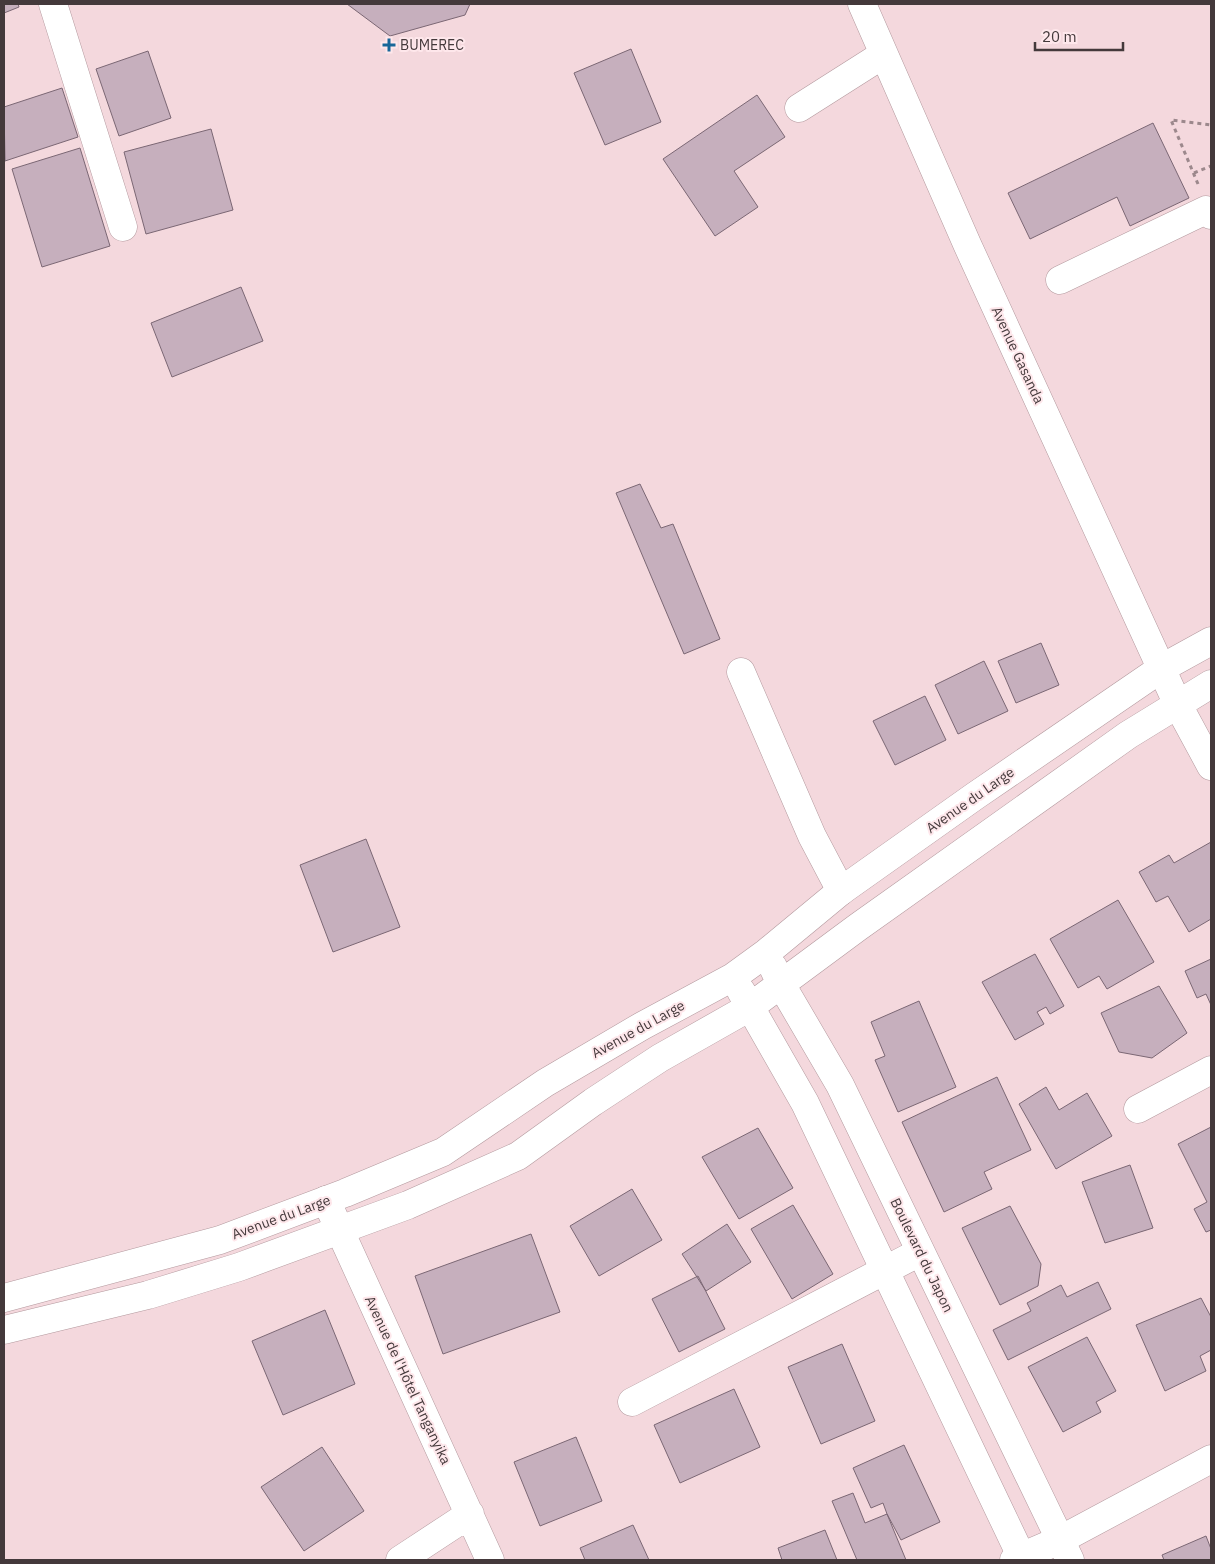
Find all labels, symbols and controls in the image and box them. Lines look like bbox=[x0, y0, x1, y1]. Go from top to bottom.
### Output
scale bar bbox=[1035, 20, 1122, 52]
text: 20 m bbox=[1042, 27, 1077, 46]
place label: BUMEREC bbox=[400, 36, 464, 54]
marker: BUMEREC bbox=[382, 38, 396, 52]
street label: Avenue Gasanda bbox=[988, 304, 1049, 407]
street label: Avenue du Large bbox=[922, 763, 1018, 837]
street label: Avenue du Large bbox=[588, 996, 688, 1062]
street label: Avenue du Large bbox=[229, 1191, 333, 1243]
street label: Boulevard du Japon bbox=[887, 1195, 957, 1315]
street label: Avenue de l'Hôtel Tanganyika bbox=[361, 1293, 455, 1468]

